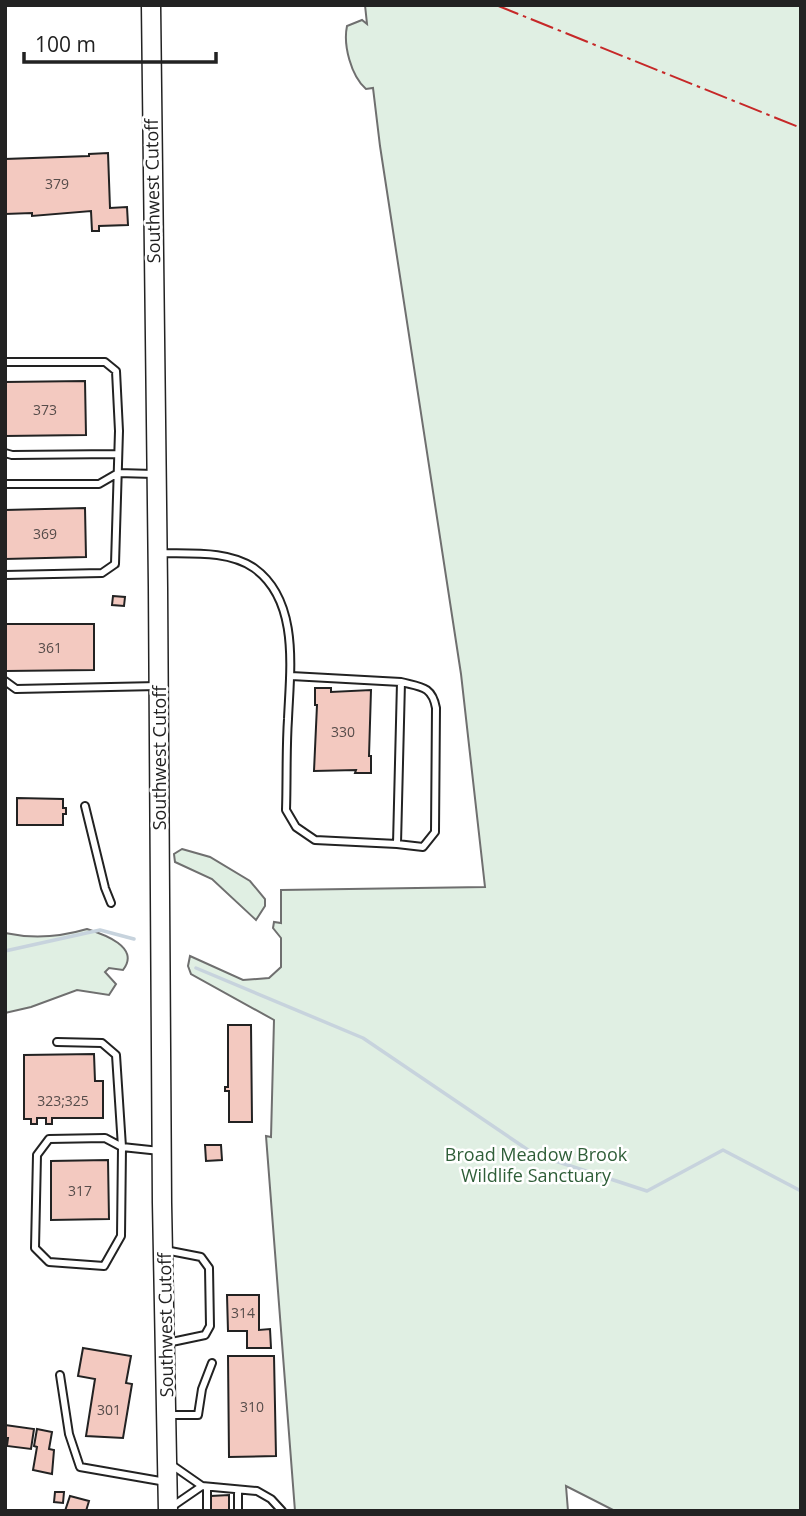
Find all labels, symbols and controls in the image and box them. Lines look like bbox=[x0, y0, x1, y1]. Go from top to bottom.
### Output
scale bar bbox=[24, 21, 217, 65]
text: 100 m bbox=[35, 30, 96, 58]
street label: Southwest Cutoff bbox=[139, 118, 165, 264]
house number: 379 bbox=[45, 174, 69, 193]
house number: 373 bbox=[33, 400, 57, 419]
house number: 369 bbox=[33, 524, 57, 543]
house number: 361 bbox=[38, 638, 62, 657]
street label: Southwest Cutoff bbox=[147, 685, 171, 830]
house number: 330 bbox=[331, 722, 355, 741]
house number: 323;325 bbox=[37, 1091, 89, 1110]
park label: Broad Meadow Brook Wildlife Sanctuary bbox=[445, 1142, 628, 1187]
house number: 317 bbox=[68, 1181, 92, 1200]
street label: Southwest Cutoff bbox=[152, 1252, 178, 1398]
house number: 314 bbox=[231, 1303, 255, 1322]
house number: 310 bbox=[240, 1397, 264, 1416]
house number: 301 bbox=[97, 1400, 121, 1419]

